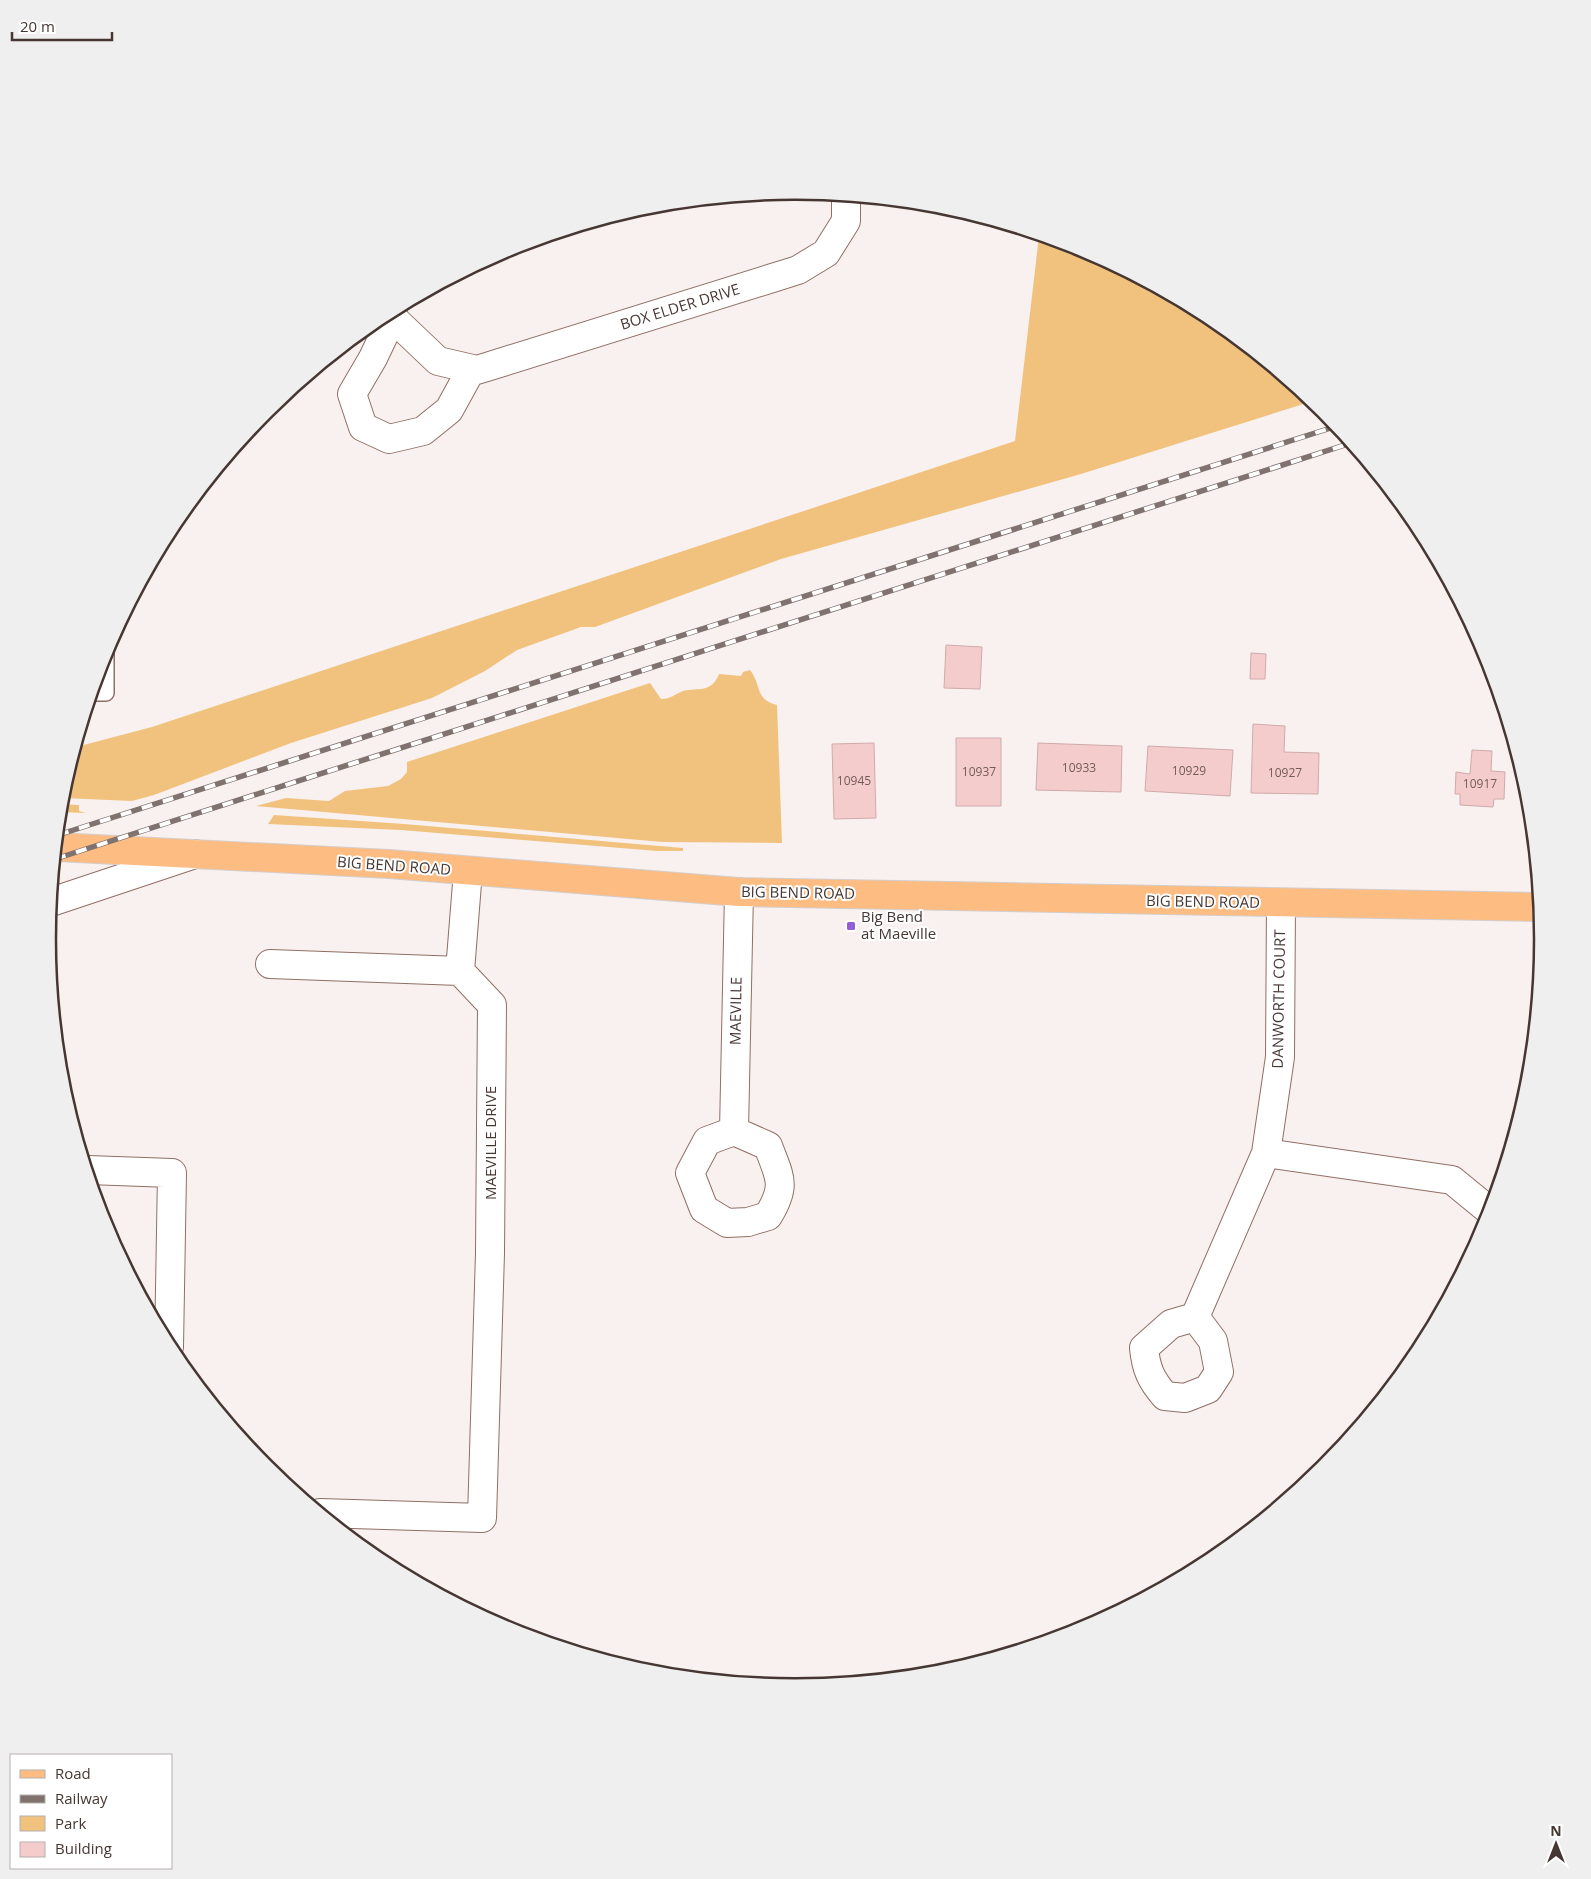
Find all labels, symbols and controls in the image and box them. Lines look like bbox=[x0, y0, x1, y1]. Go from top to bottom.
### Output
scale bar bbox=[12, 10, 112, 42]
text: 20 m bbox=[20, 16, 55, 36]
street label: BOX ELDER DRIVE bbox=[617, 278, 742, 334]
house number: 10933 bbox=[1062, 759, 1096, 776]
house number: 10929 bbox=[1172, 762, 1206, 779]
house number: 10937 bbox=[962, 763, 996, 780]
house number: 10927 bbox=[1268, 764, 1302, 781]
house number: 10945 bbox=[837, 772, 871, 789]
house number: 10917 bbox=[1463, 775, 1497, 792]
street label: BIG BEND ROAD bbox=[336, 851, 452, 879]
street label: BIG BEND ROAD bbox=[741, 881, 855, 903]
street label: BIG BEND ROAD bbox=[1146, 890, 1260, 912]
place label: Big Bend at Maeville bbox=[861, 906, 936, 943]
marker: Big Bend at Maeville bbox=[845, 920, 857, 932]
street label: DANWORTH COURT bbox=[1267, 928, 1289, 1069]
street label: MAEVILLE bbox=[724, 977, 746, 1045]
street label: MAEVILLE DRIVE bbox=[480, 1086, 500, 1200]
legend bbox=[10, 1754, 172, 1869]
text: Road bbox=[55, 1763, 91, 1783]
text: Railway bbox=[55, 1788, 108, 1808]
text: Park bbox=[55, 1813, 86, 1833]
north arrow bbox=[1531, 1819, 1581, 1869]
text: N bbox=[1550, 1821, 1562, 1840]
text: Building bbox=[55, 1838, 112, 1858]

